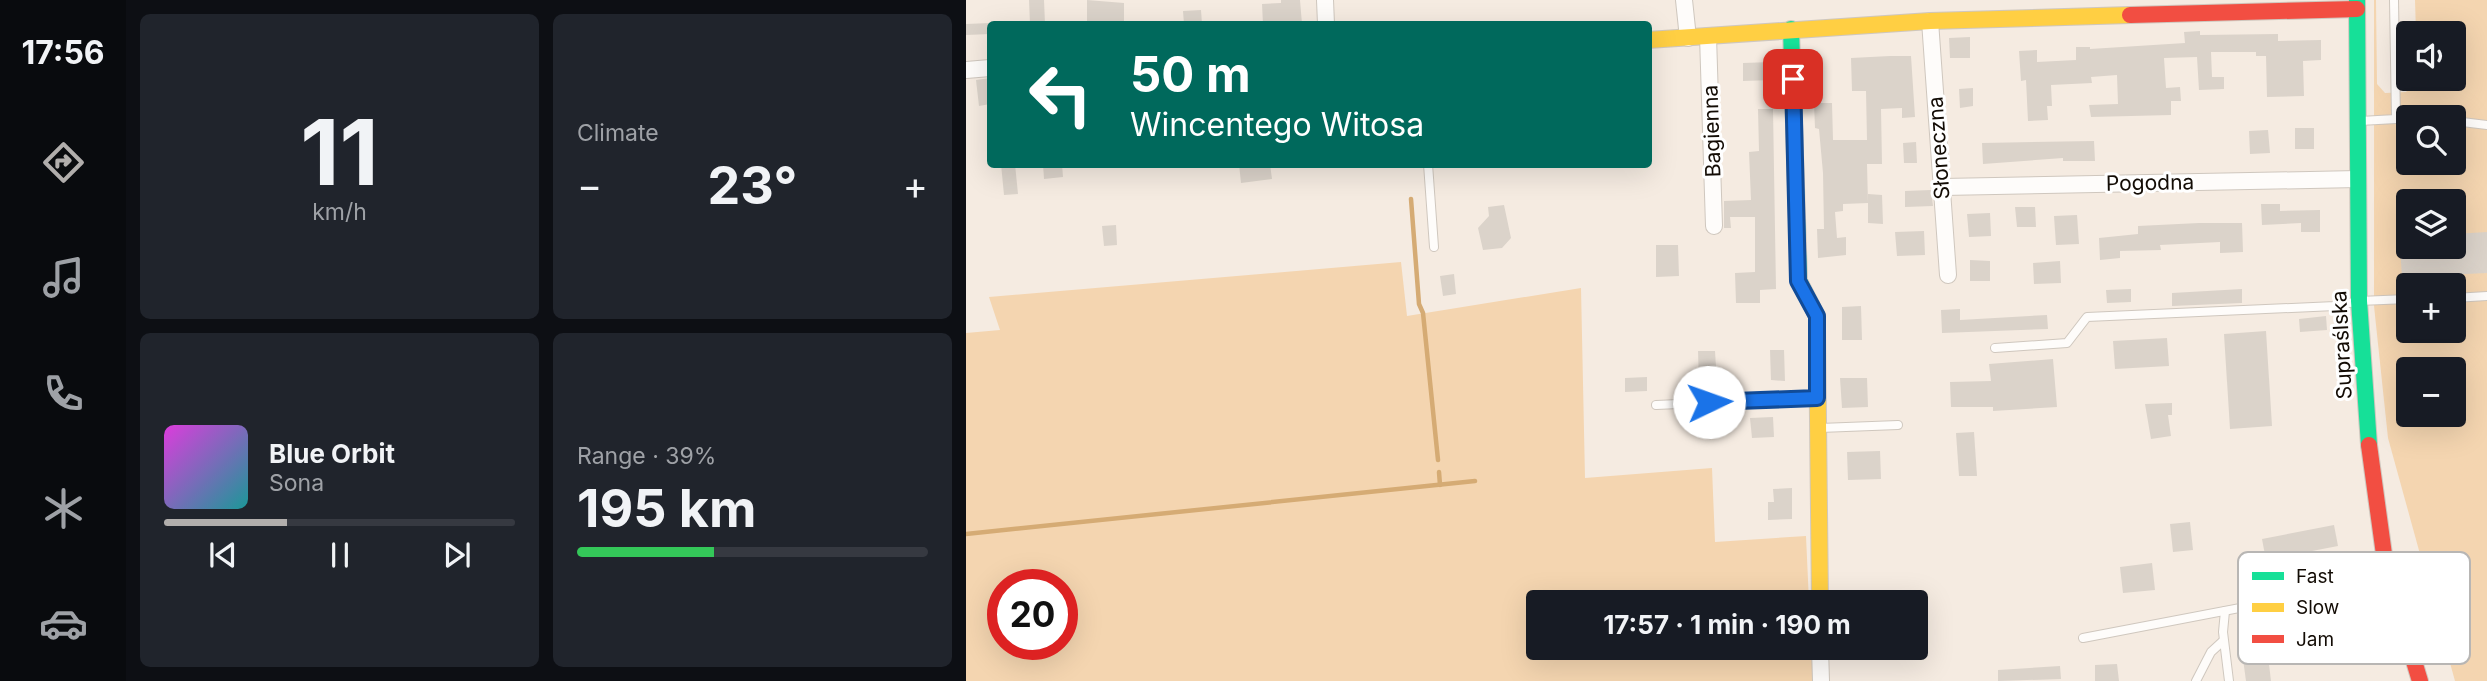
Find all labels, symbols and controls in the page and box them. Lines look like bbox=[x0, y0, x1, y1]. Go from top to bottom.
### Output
map controls bbox=[2396, 21, 2466, 427]
button: sound bbox=[2396, 21, 2466, 91]
text: 17:56 bbox=[21, 33, 105, 72]
text: 50 m bbox=[1130, 45, 1251, 104]
icon: left bbox=[1015, 49, 1106, 140]
pin bbox=[1763, 49, 1823, 109]
icon: arrive bbox=[1774, 60, 1812, 98]
street label: Bagienna bbox=[1697, 84, 1726, 178]
street label: Słoneczna bbox=[1922, 96, 1955, 200]
text: 11 bbox=[300, 97, 379, 207]
text: Wincentego Witosa bbox=[1130, 105, 1424, 144]
button: search bbox=[2396, 105, 2466, 175]
text: Climate bbox=[577, 119, 659, 147]
icon: directions bbox=[39, 138, 88, 187]
text: 23° bbox=[708, 154, 797, 217]
text: − bbox=[577, 162, 602, 208]
text: + bbox=[903, 162, 928, 208]
street label: Pogodna bbox=[2106, 169, 2194, 196]
button: layers bbox=[2396, 189, 2466, 259]
text: km/h bbox=[312, 198, 367, 226]
icon: music bbox=[39, 253, 88, 302]
button: + bbox=[2396, 273, 2466, 343]
street label: Supraślska bbox=[2326, 290, 2357, 400]
button: − bbox=[2396, 357, 2466, 427]
position arrow bbox=[1672, 365, 1746, 439]
icon: phone bbox=[39, 369, 88, 418]
text: Blue Orbit bbox=[269, 438, 395, 469]
text: Range · 39% bbox=[577, 442, 716, 470]
text: Sona bbox=[269, 469, 324, 497]
text: 195 km bbox=[577, 477, 756, 540]
icon: climate bbox=[39, 484, 88, 533]
icon: previous bbox=[204, 536, 242, 574]
icon: pause bbox=[321, 536, 359, 574]
icon: next bbox=[438, 536, 476, 574]
legend bbox=[2238, 552, 2470, 664]
text: Fast bbox=[2296, 565, 2334, 588]
speed limit sign: 20 bbox=[987, 569, 1078, 660]
text: Slow bbox=[2296, 596, 2339, 619]
icon: car bbox=[39, 599, 88, 648]
text: 17:57 · 1 min · 190 m bbox=[1603, 609, 1851, 640]
text: Jam bbox=[2296, 628, 2334, 651]

